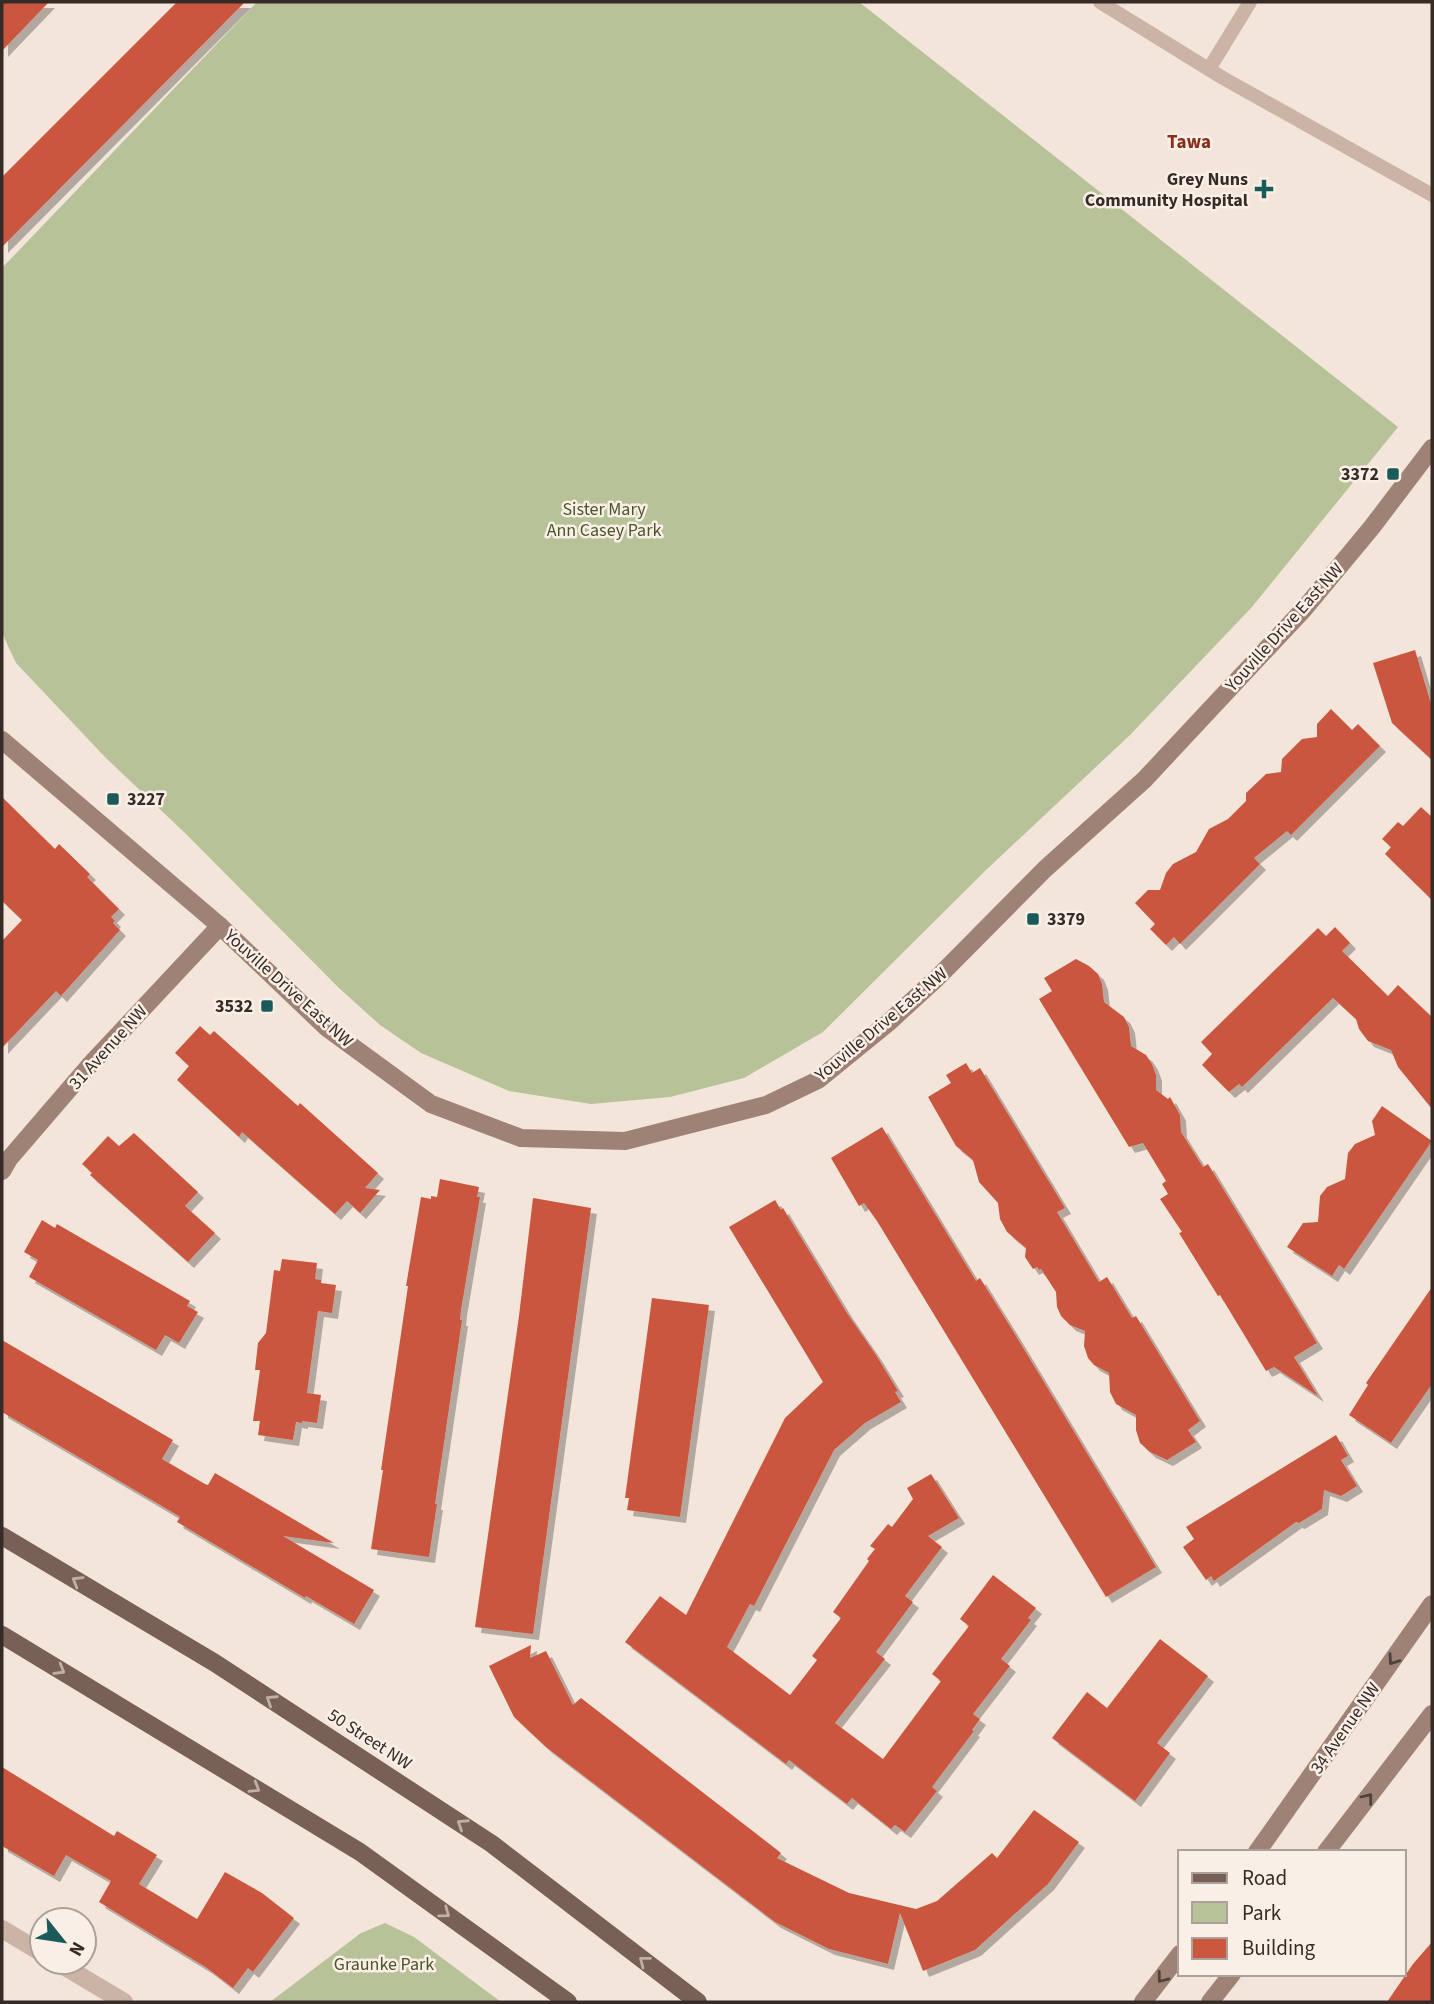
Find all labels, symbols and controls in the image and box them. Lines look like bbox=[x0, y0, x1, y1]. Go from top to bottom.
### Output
district label: Tawa bbox=[1167, 129, 1211, 156]
place label: Grey Nuns Community Hospital bbox=[1085, 167, 1248, 213]
marker: Grey Nuns Community Hospital bbox=[1254, 179, 1274, 199]
place label: 3372 bbox=[1341, 462, 1379, 487]
marker: 3372 bbox=[1385, 466, 1401, 482]
park label: Sister Mary Ann Casey Park bbox=[547, 497, 661, 543]
street label: Youville Drive East NW bbox=[1219, 557, 1349, 698]
place label: 3227 bbox=[127, 787, 165, 812]
marker: 3227 bbox=[105, 791, 121, 807]
place label: 3379 bbox=[1047, 907, 1085, 932]
marker: 3379 bbox=[1025, 911, 1041, 927]
street label: Youville Drive East NW bbox=[218, 923, 359, 1053]
street label: Youville Drive East NW bbox=[809, 962, 953, 1088]
place label: 3532 bbox=[215, 994, 253, 1019]
marker: 3532 bbox=[259, 998, 275, 1014]
street label: 31 Avenue NW bbox=[63, 999, 153, 1095]
one-way arrow bbox=[72, 1576, 85, 1589]
one-way arrow bbox=[1389, 1652, 1401, 1665]
one-way arrow bbox=[53, 1662, 66, 1675]
street label: 34 Avenue NW bbox=[1305, 1678, 1386, 1779]
one-way arrow bbox=[266, 1696, 279, 1708]
street label: 50 Street NW bbox=[323, 1703, 417, 1776]
one-way arrow bbox=[247, 1780, 260, 1793]
one-way arrow bbox=[1359, 1793, 1372, 1805]
one-way arrow bbox=[456, 1820, 469, 1833]
legend bbox=[1178, 1850, 1406, 1976]
text: Road bbox=[1242, 1863, 1287, 1893]
text: Park bbox=[1242, 1898, 1282, 1928]
one-way arrow bbox=[437, 1904, 450, 1917]
north arrow bbox=[28, 1906, 98, 1976]
text: Building bbox=[1242, 1933, 1316, 1963]
text: N bbox=[62, 1937, 91, 1961]
park label: Graunke Park bbox=[334, 1952, 434, 1977]
one-way arrow bbox=[639, 1956, 651, 1969]
one-way arrow bbox=[1157, 1971, 1170, 1983]

